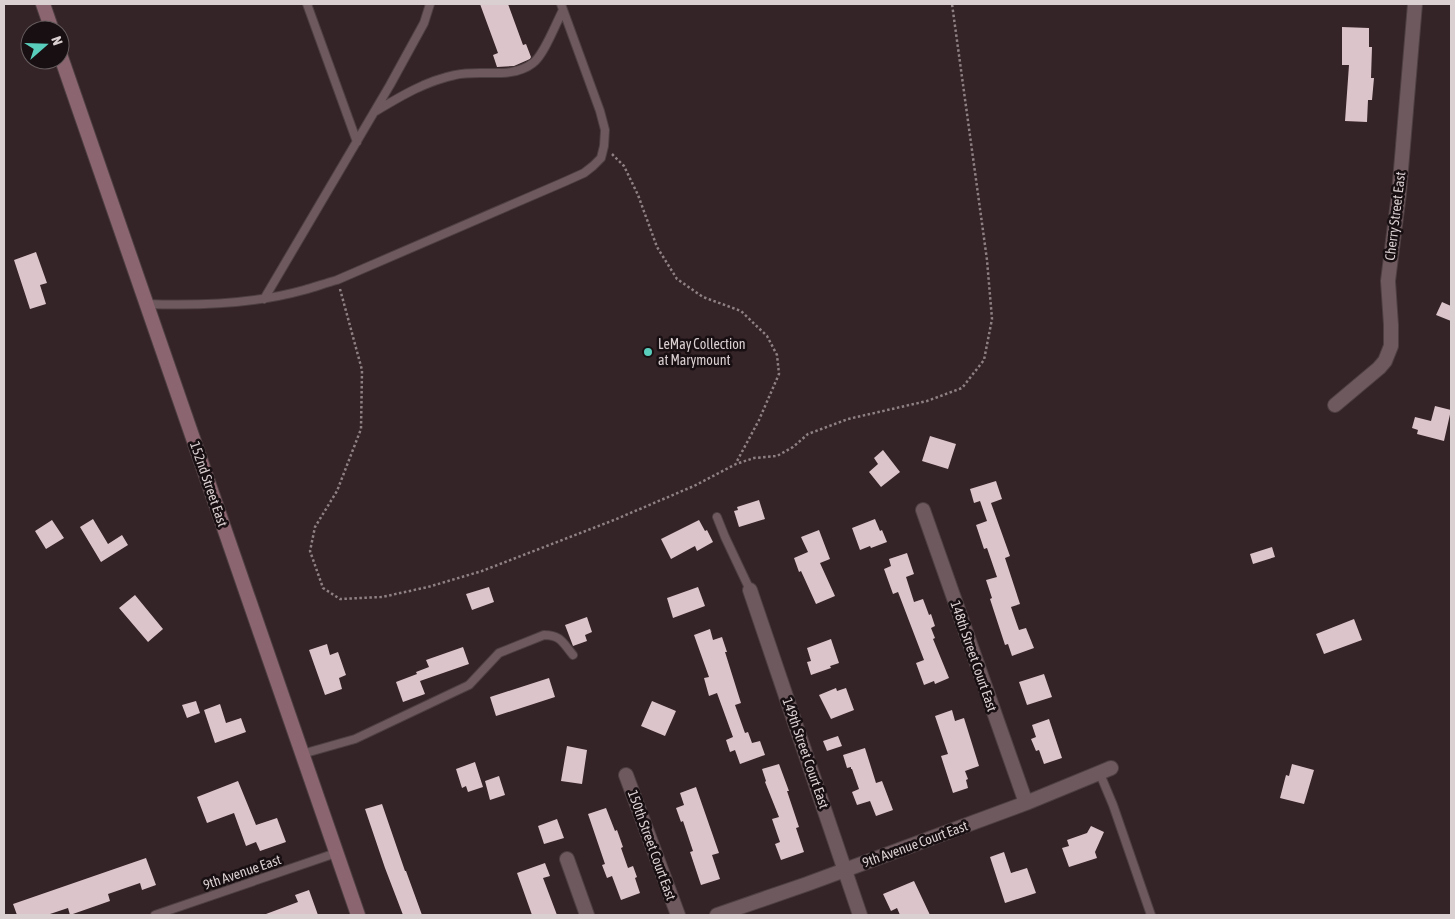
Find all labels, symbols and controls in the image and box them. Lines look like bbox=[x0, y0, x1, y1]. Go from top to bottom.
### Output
north arrow bbox=[20, 20, 70, 70]
text: N bbox=[48, 34, 66, 47]
street label: Cherry Street East bbox=[1382, 171, 1408, 261]
place label: LeMay Collection at Marymount bbox=[658, 336, 746, 368]
marker: LeMay Collection at Marymount bbox=[642, 346, 654, 358]
street label: 152nd Street East bbox=[187, 439, 231, 529]
street label: 148th Street Court East bbox=[948, 598, 1000, 714]
street label: 149th Street Court East bbox=[780, 695, 832, 811]
street label: 150th Street Court East bbox=[625, 788, 679, 902]
street label: 9th Avenue Court East bbox=[860, 817, 970, 871]
street label: 9th Avenue East bbox=[201, 851, 283, 893]

